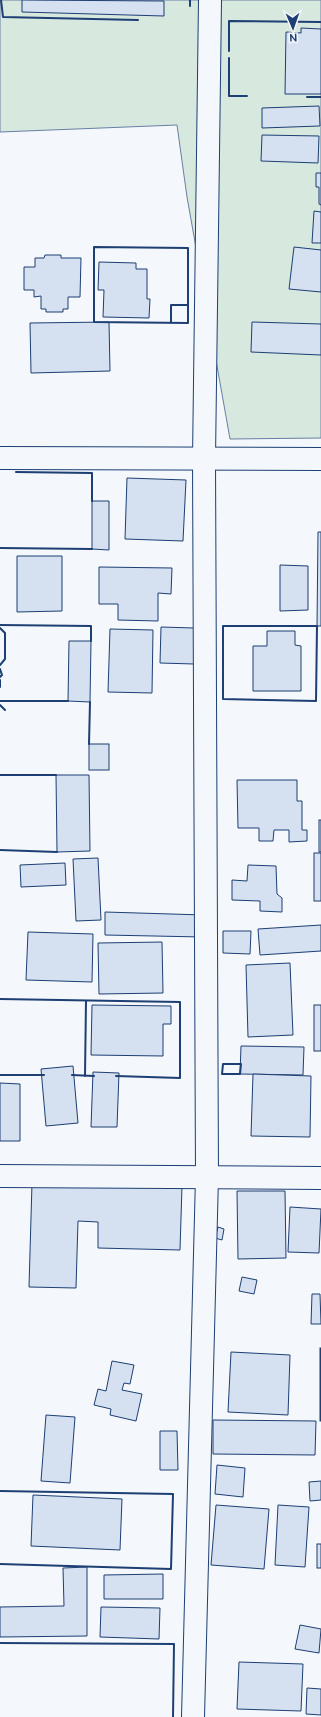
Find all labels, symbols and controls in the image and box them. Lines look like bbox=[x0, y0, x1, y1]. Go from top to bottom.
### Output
north arrow bbox=[273, 8, 313, 48]
text: N bbox=[289, 32, 298, 44]

